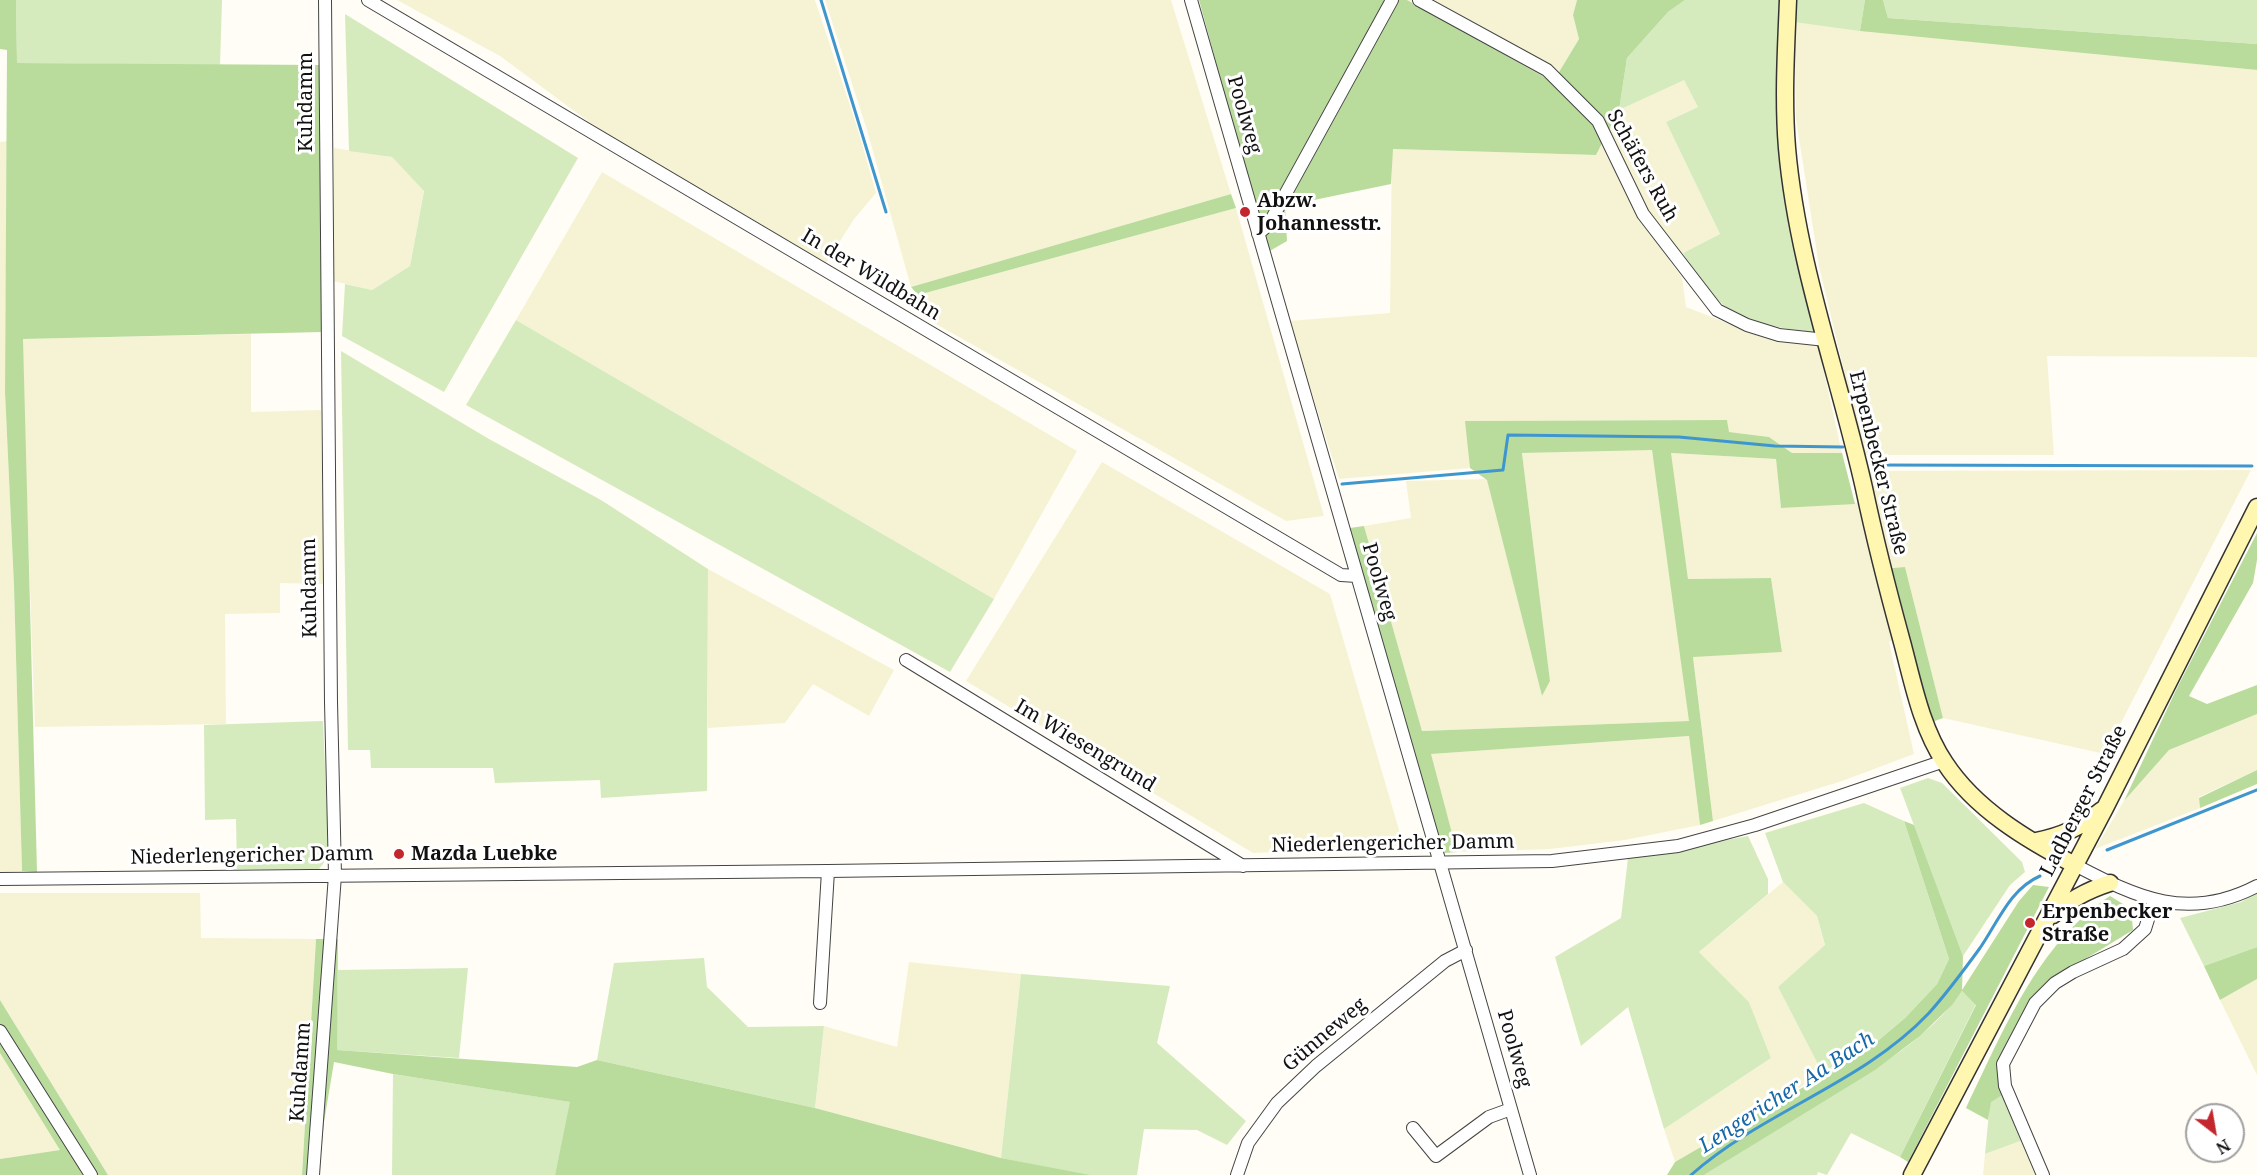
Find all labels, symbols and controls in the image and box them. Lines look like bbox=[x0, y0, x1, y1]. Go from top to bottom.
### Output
street label: Kuhdamm bbox=[294, 52, 318, 152]
street label: Poolweg bbox=[1221, 73, 1267, 157]
street label: Schäfers Ruh bbox=[1601, 106, 1683, 226]
place label: Abzw. Johannesstr. bbox=[1257, 189, 1382, 236]
marker: Abzw. Johannesstr. bbox=[1238, 205, 1252, 219]
street label: In der Wildbahn bbox=[797, 224, 945, 326]
street label: Erpenbecker Straße bbox=[1843, 368, 1913, 558]
street label: Kuhdamm bbox=[297, 538, 323, 638]
street label: Poolweg bbox=[1356, 540, 1402, 624]
street label: Im Wiesengrund bbox=[1010, 694, 1160, 798]
street label: Ladberger Straße bbox=[2036, 721, 2132, 881]
street label: Niederlengericher Damm bbox=[1271, 830, 1515, 858]
street label: Niederlengericher Damm bbox=[130, 842, 374, 870]
place label: Mazda Luebke bbox=[411, 842, 557, 866]
marker: Mazda Luebke bbox=[392, 847, 406, 861]
place label: Erpenbecker Straße bbox=[2042, 900, 2172, 947]
marker: Erpenbecker Straße bbox=[2023, 916, 2037, 930]
street label: Günneweg bbox=[1278, 993, 1372, 1077]
street label: Poolweg bbox=[1491, 1007, 1537, 1091]
street label: Kuhdamm bbox=[286, 1021, 316, 1123]
water label: Lengericher Aa Bach bbox=[1695, 1027, 1879, 1159]
north arrow bbox=[2185, 1103, 2245, 1163]
text: N bbox=[2212, 1134, 2234, 1159]

